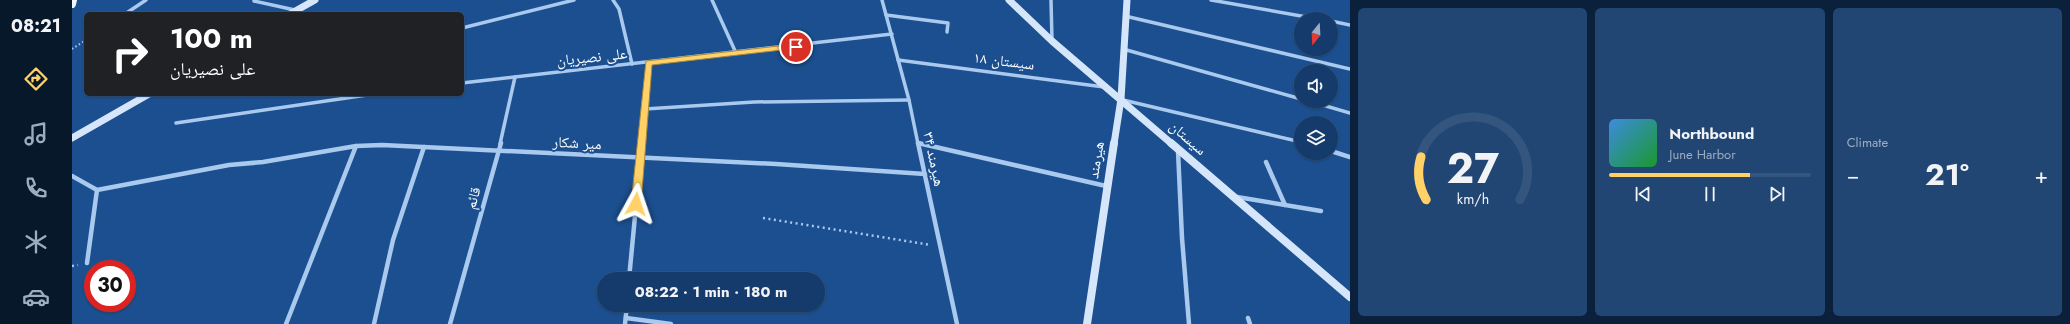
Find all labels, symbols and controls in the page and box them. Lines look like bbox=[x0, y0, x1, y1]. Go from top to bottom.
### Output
north arrow bbox=[1294, 12, 1338, 56]
map controls bbox=[1294, 12, 1338, 160]
text: 08:21 bbox=[11, 13, 61, 39]
text: 100 m bbox=[170, 18, 253, 59]
icon: right bbox=[104, 28, 156, 80]
pin bbox=[779, 30, 813, 64]
icon: arrive bbox=[785, 36, 807, 58]
street label: علی نصیریان bbox=[556, 42, 629, 72]
street label: سیستان ۱۸ bbox=[972, 46, 1036, 76]
text: علی نصیریان bbox=[170, 56, 255, 82]
button: sound bbox=[1294, 64, 1338, 108]
icon: directions bbox=[22, 65, 50, 93]
street label: سیستان bbox=[1164, 116, 1212, 161]
button: layers bbox=[1294, 116, 1338, 160]
icon: music bbox=[22, 120, 50, 148]
text: Northbound bbox=[1669, 123, 1754, 145]
street label: هیرمند ۳۴ bbox=[917, 130, 951, 188]
street label: میر شکار bbox=[551, 131, 602, 155]
text: Climate bbox=[1847, 133, 1888, 152]
text: 27 bbox=[1446, 138, 1499, 199]
street label: هیرمند bbox=[1082, 140, 1110, 180]
text: June Harbor bbox=[1669, 145, 1736, 164]
text: 21° bbox=[1925, 153, 1969, 196]
text: − bbox=[1847, 159, 1860, 191]
text: + bbox=[2034, 159, 2048, 191]
icon: phone bbox=[22, 174, 50, 202]
position arrow bbox=[615, 183, 657, 225]
icon: previous bbox=[1632, 183, 1654, 205]
icon: pause bbox=[1699, 183, 1721, 205]
icon: next bbox=[1766, 183, 1788, 205]
street label: قائم bbox=[459, 184, 487, 212]
text: km/h bbox=[1457, 189, 1489, 209]
icon: climate bbox=[22, 228, 50, 256]
speed limit sign: 30 bbox=[84, 260, 136, 312]
text: 08:22 · 1 min · 180 m bbox=[635, 281, 787, 303]
icon: car bbox=[22, 283, 50, 311]

